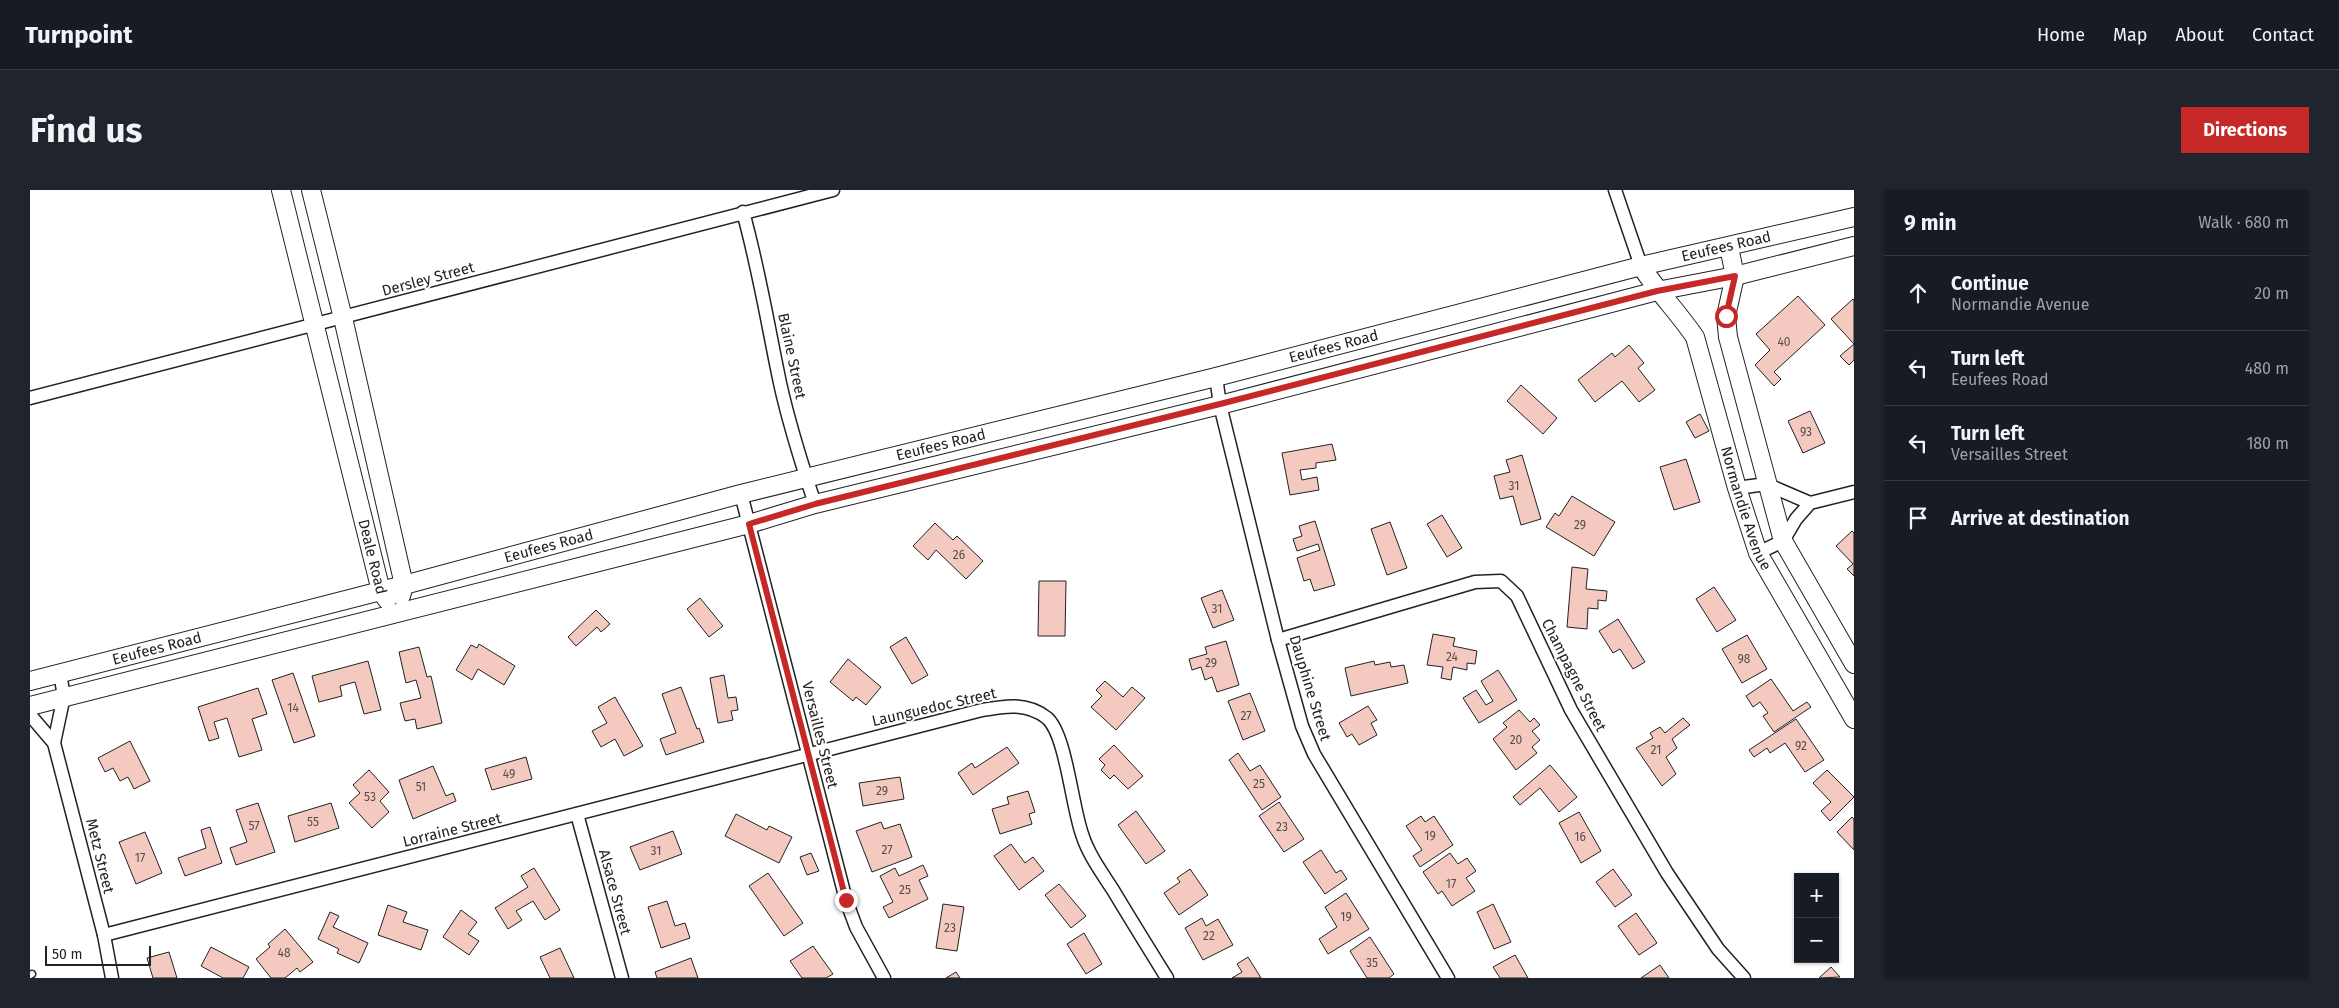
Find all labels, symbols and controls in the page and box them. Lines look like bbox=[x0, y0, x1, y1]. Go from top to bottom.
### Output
text: Turnpoint bbox=[25, 21, 132, 49]
text: Home bbox=[2037, 24, 2085, 46]
text: Map bbox=[2113, 24, 2147, 46]
text: About bbox=[2175, 24, 2224, 46]
text: Contact bbox=[2252, 24, 2314, 46]
button: Directions bbox=[2181, 107, 2309, 153]
text: Find us bbox=[30, 109, 142, 151]
text: 9 min bbox=[1904, 210, 1957, 236]
text: Walk · 680 m bbox=[2198, 213, 2289, 232]
street label: Eeufees Road bbox=[1679, 227, 1773, 265]
street label: Dersley Street bbox=[380, 258, 477, 300]
text: Continue bbox=[1951, 272, 2029, 295]
icon: ahead bbox=[1904, 279, 1932, 307]
text: 20 m bbox=[2254, 284, 2289, 303]
text: Normandie Avenue bbox=[1951, 295, 2089, 314]
route start bbox=[1715, 305, 1738, 328]
street label: Blaine Street bbox=[774, 311, 810, 401]
street label: Eeufees Road bbox=[1287, 326, 1380, 367]
house number: 40 bbox=[1777, 335, 1791, 349]
text: Turn left bbox=[1951, 347, 2025, 370]
icon: left bbox=[1904, 354, 1932, 382]
text: 480 m bbox=[2245, 359, 2289, 378]
text: Eeufees Road bbox=[1951, 370, 2049, 389]
text: Turn left bbox=[1951, 422, 2025, 445]
street label: Eeufees Road bbox=[894, 425, 987, 464]
house number: 93 bbox=[1800, 425, 1812, 439]
icon: left bbox=[1904, 429, 1932, 457]
text: 180 m bbox=[2246, 434, 2289, 453]
street label: Normandie Avenue bbox=[1717, 444, 1775, 574]
text: Versailles Street bbox=[1951, 445, 2068, 464]
house number: 31 bbox=[1509, 479, 1519, 493]
icon: arrive bbox=[1904, 504, 1932, 532]
text: Arrive at destination bbox=[1951, 507, 2130, 530]
street label: Deale Road bbox=[354, 517, 390, 596]
house number: 29 bbox=[1574, 518, 1586, 532]
street label: Eeufees Road bbox=[502, 525, 595, 567]
house number: 26 bbox=[953, 548, 965, 562]
house number: 31 bbox=[1212, 602, 1222, 616]
street label: Champagne Street bbox=[1538, 616, 1610, 735]
street label: Eeufees Road bbox=[110, 628, 203, 669]
street label: Dauphine Street bbox=[1285, 633, 1335, 744]
house number: 24 bbox=[1446, 650, 1459, 664]
house number: 98 bbox=[1738, 652, 1751, 666]
house number: 29 bbox=[1205, 656, 1217, 670]
street label: Versailles Street bbox=[798, 680, 842, 791]
street label: Launguedoc Street bbox=[870, 684, 999, 730]
house number: 14 bbox=[287, 701, 299, 715]
house number: 27 bbox=[1240, 709, 1252, 723]
house number: 20 bbox=[1510, 733, 1523, 747]
house number: 92 bbox=[1795, 739, 1807, 753]
house number: 21 bbox=[1651, 743, 1661, 757]
house number: 49 bbox=[503, 767, 515, 781]
house number: 25 bbox=[1253, 777, 1265, 791]
house number: 51 bbox=[416, 780, 426, 794]
house number: 29 bbox=[876, 784, 888, 798]
house number: 53 bbox=[364, 790, 376, 804]
street label: Lorraine Street bbox=[401, 809, 504, 851]
house number: 55 bbox=[307, 815, 319, 829]
street label: Metz Street bbox=[82, 817, 118, 896]
house number: 57 bbox=[248, 819, 260, 833]
house number: 23 bbox=[1276, 820, 1288, 834]
house number: 19 bbox=[1424, 829, 1436, 843]
house number: 16 bbox=[1574, 830, 1586, 844]
house number: 27 bbox=[881, 843, 893, 857]
house number: 31 bbox=[651, 844, 661, 858]
street label: Alsace Street bbox=[595, 847, 635, 937]
house number: 17 bbox=[135, 851, 145, 865]
map controls bbox=[1794, 873, 1839, 963]
button: + bbox=[1794, 873, 1839, 918]
house number: 17 bbox=[1446, 877, 1456, 891]
house number: 25 bbox=[899, 883, 911, 897]
route end bbox=[835, 889, 858, 912]
house number: 19 bbox=[1340, 910, 1352, 924]
button: − bbox=[1794, 918, 1839, 963]
house number: 23 bbox=[944, 921, 956, 935]
house number: 22 bbox=[1203, 929, 1215, 943]
scale bar bbox=[45, 943, 151, 966]
text: 50 m bbox=[52, 946, 83, 963]
house number: 48 bbox=[278, 946, 291, 960]
house number: 35 bbox=[1366, 956, 1378, 970]

